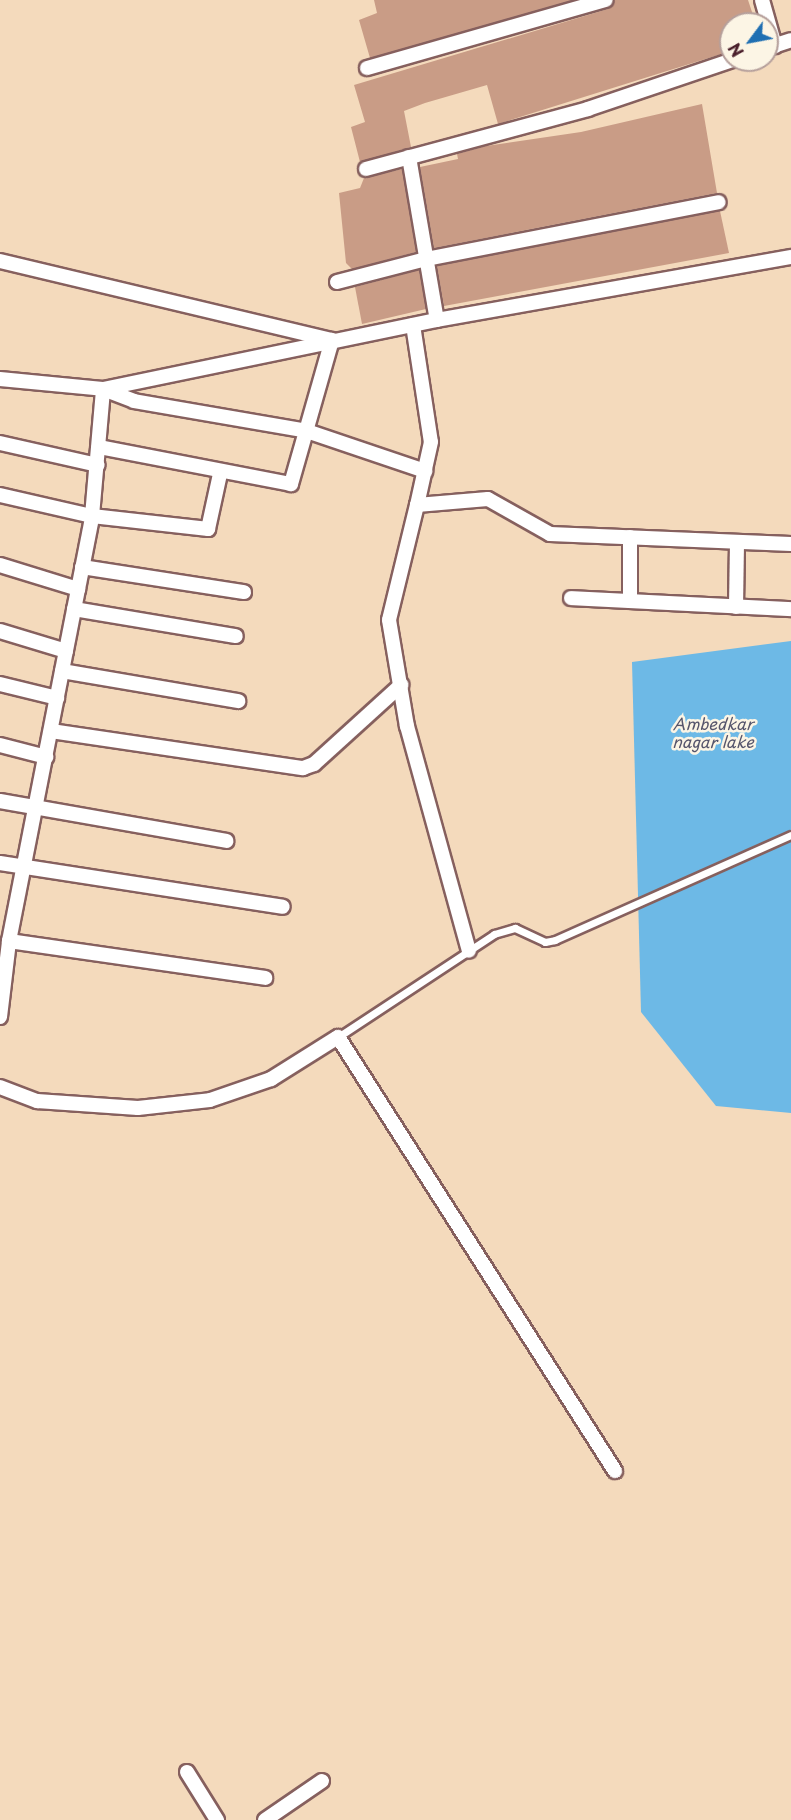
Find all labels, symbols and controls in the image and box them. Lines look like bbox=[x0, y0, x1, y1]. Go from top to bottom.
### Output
north arrow bbox=[719, 12, 779, 72]
text: N bbox=[722, 39, 749, 62]
water label: Ambedkar nagar lake bbox=[671, 713, 755, 751]

